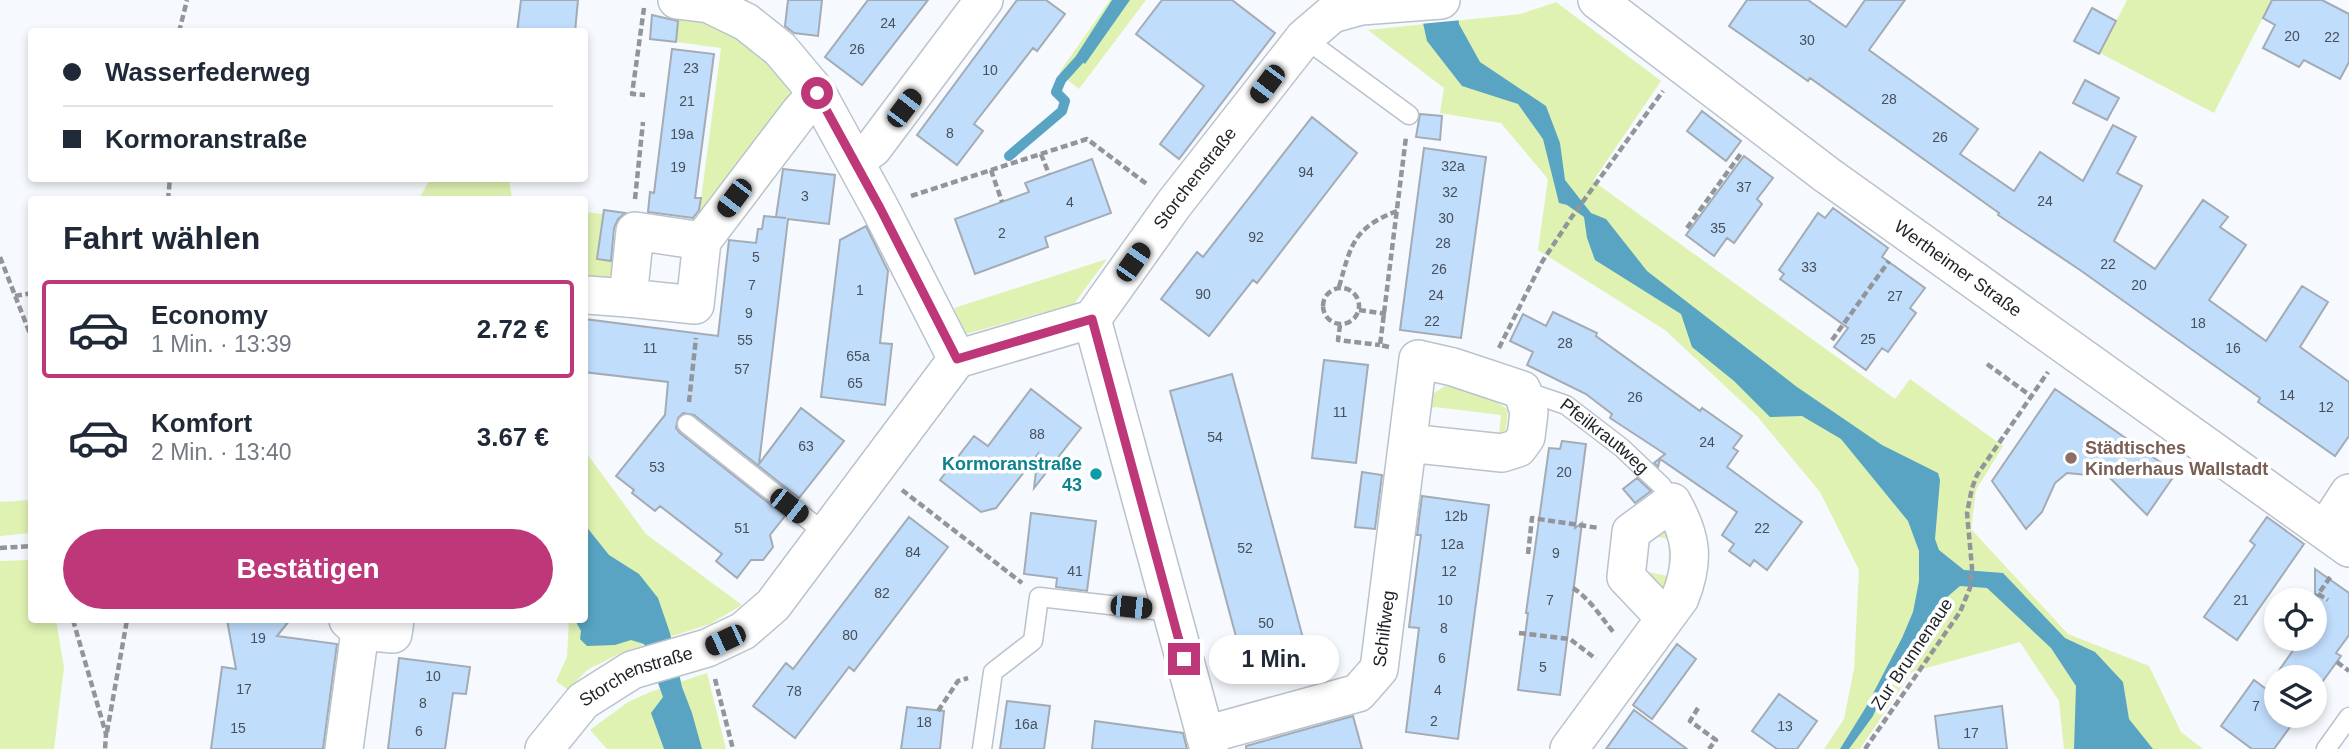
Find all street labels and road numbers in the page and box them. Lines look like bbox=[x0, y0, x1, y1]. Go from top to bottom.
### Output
street label: Storchenstraße bbox=[1149, 123, 1240, 233]
street label: Wertheimer Straße bbox=[1890, 216, 2026, 321]
street label: Pfeilkrautweg bbox=[1556, 394, 1653, 478]
street label: Schilfweg bbox=[1369, 589, 1399, 668]
street label: Zur Brunnenaue bbox=[1867, 594, 1957, 714]
street label: Storchenstraße bbox=[576, 643, 695, 711]

